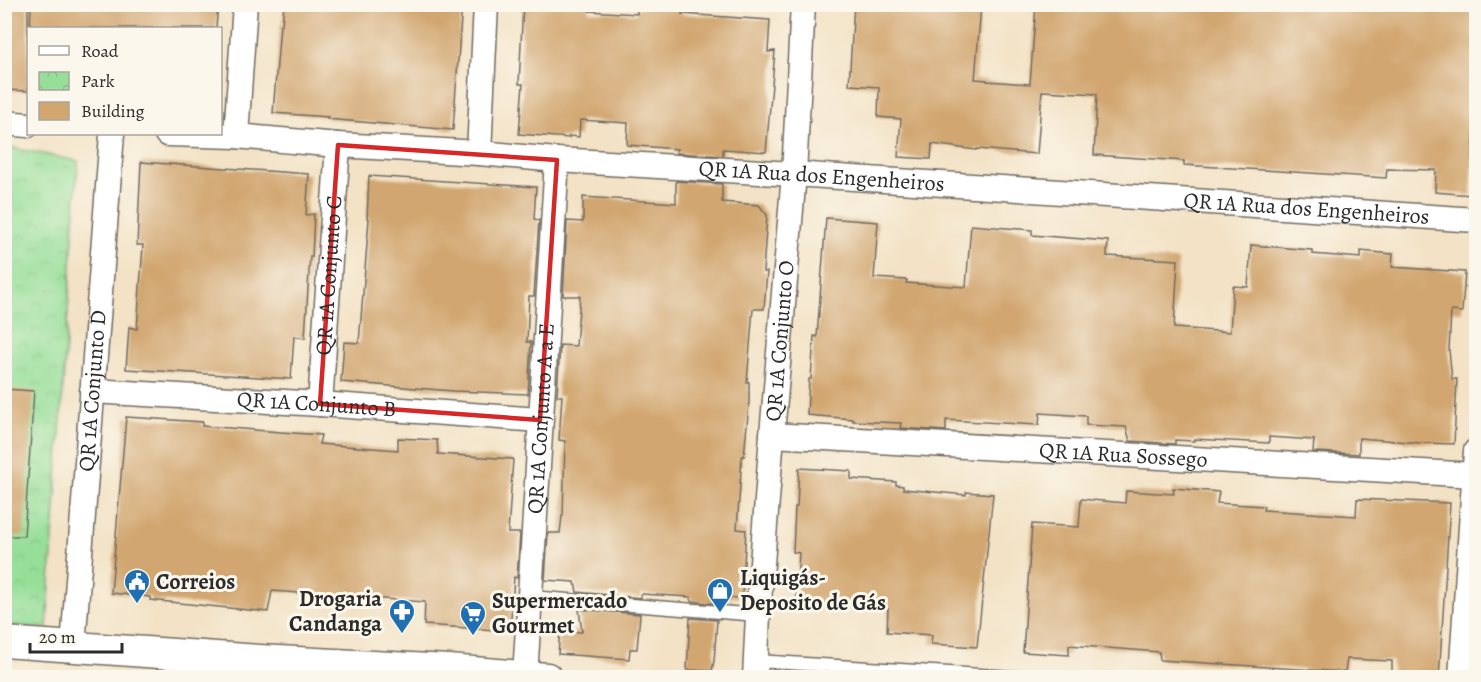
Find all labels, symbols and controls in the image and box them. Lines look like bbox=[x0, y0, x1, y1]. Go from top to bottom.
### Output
legend bbox=[27, 27, 222, 135]
text: Road bbox=[81, 39, 119, 63]
text: Park bbox=[81, 69, 115, 93]
text: Building bbox=[81, 99, 145, 123]
street label: QR 1A Rua dos Engenheiros bbox=[698, 153, 946, 199]
street label: QR 1A Rua dos Engenheiros bbox=[1182, 185, 1430, 232]
street label: QR 1A Conjunto C bbox=[308, 194, 349, 356]
street label: QR 1A Conjunto O bbox=[758, 259, 802, 423]
street label: QR 1A Conjunto D bbox=[71, 309, 114, 473]
street label: QR 1A Conjunto A a E bbox=[520, 322, 562, 515]
street label: QR 1A Conjunto B bbox=[236, 384, 397, 425]
street label: QR 1A Rua Sossego bbox=[1038, 435, 1209, 475]
place label: Liquigás- Deposito de Gás bbox=[740, 563, 886, 618]
public building icon: Correios bbox=[122, 567, 152, 605]
place label: Correios bbox=[156, 567, 235, 597]
shop icon: Liquigás- Deposito de Gás bbox=[705, 576, 735, 614]
place label: Drogaria Candanga bbox=[289, 584, 382, 639]
place label: Supermercado Gourmet bbox=[492, 586, 627, 641]
pharmacy icon: Drogaria Candanga bbox=[387, 597, 417, 635]
supermarket icon: Supermercado Gourmet bbox=[458, 599, 488, 637]
scale bar bbox=[30, 616, 122, 654]
text: 20 m bbox=[39, 625, 76, 649]

